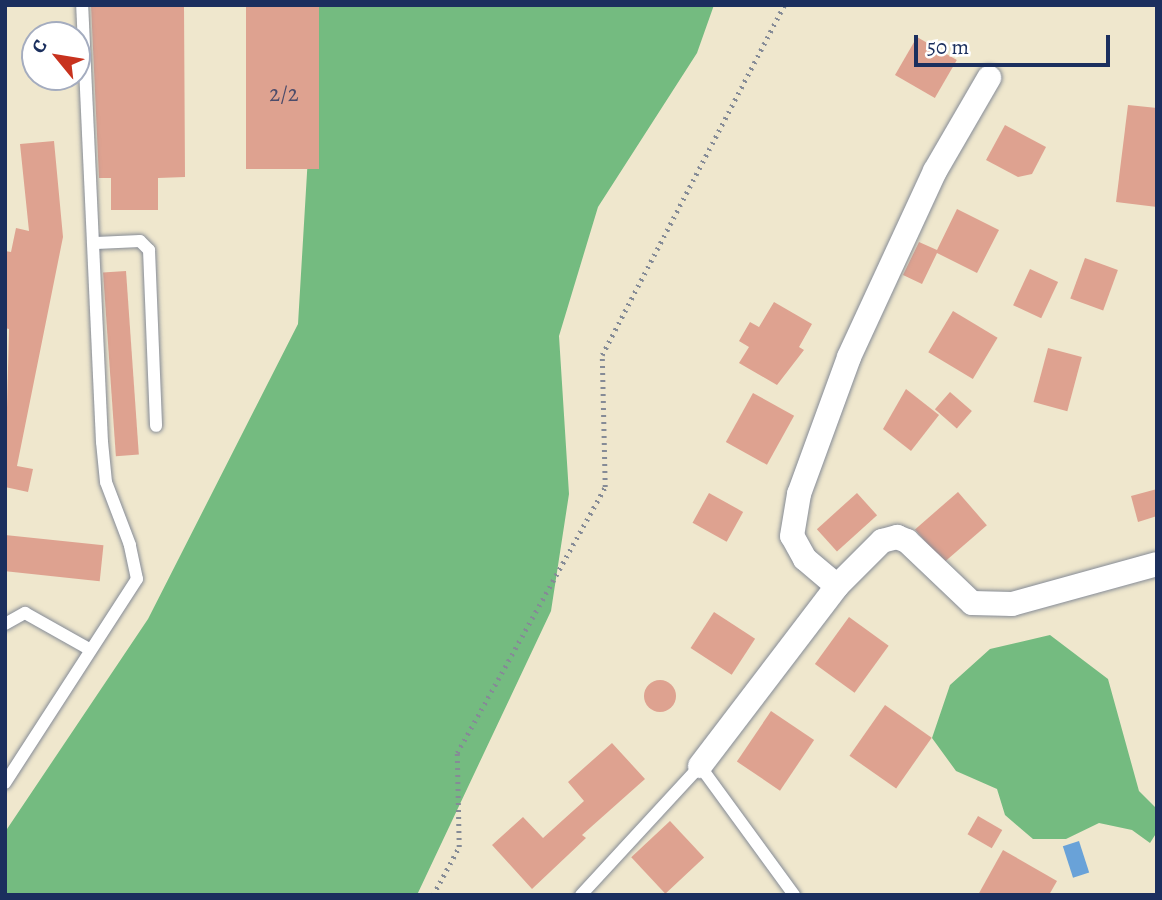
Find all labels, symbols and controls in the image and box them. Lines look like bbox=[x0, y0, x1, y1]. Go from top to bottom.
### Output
north arrow bbox=[21, 21, 91, 91]
scale bar bbox=[917, 21, 1113, 65]
text: 50 m bbox=[927, 33, 969, 61]
text: С bbox=[25, 35, 54, 58]
house number: 2/2 bbox=[269, 80, 299, 108]

